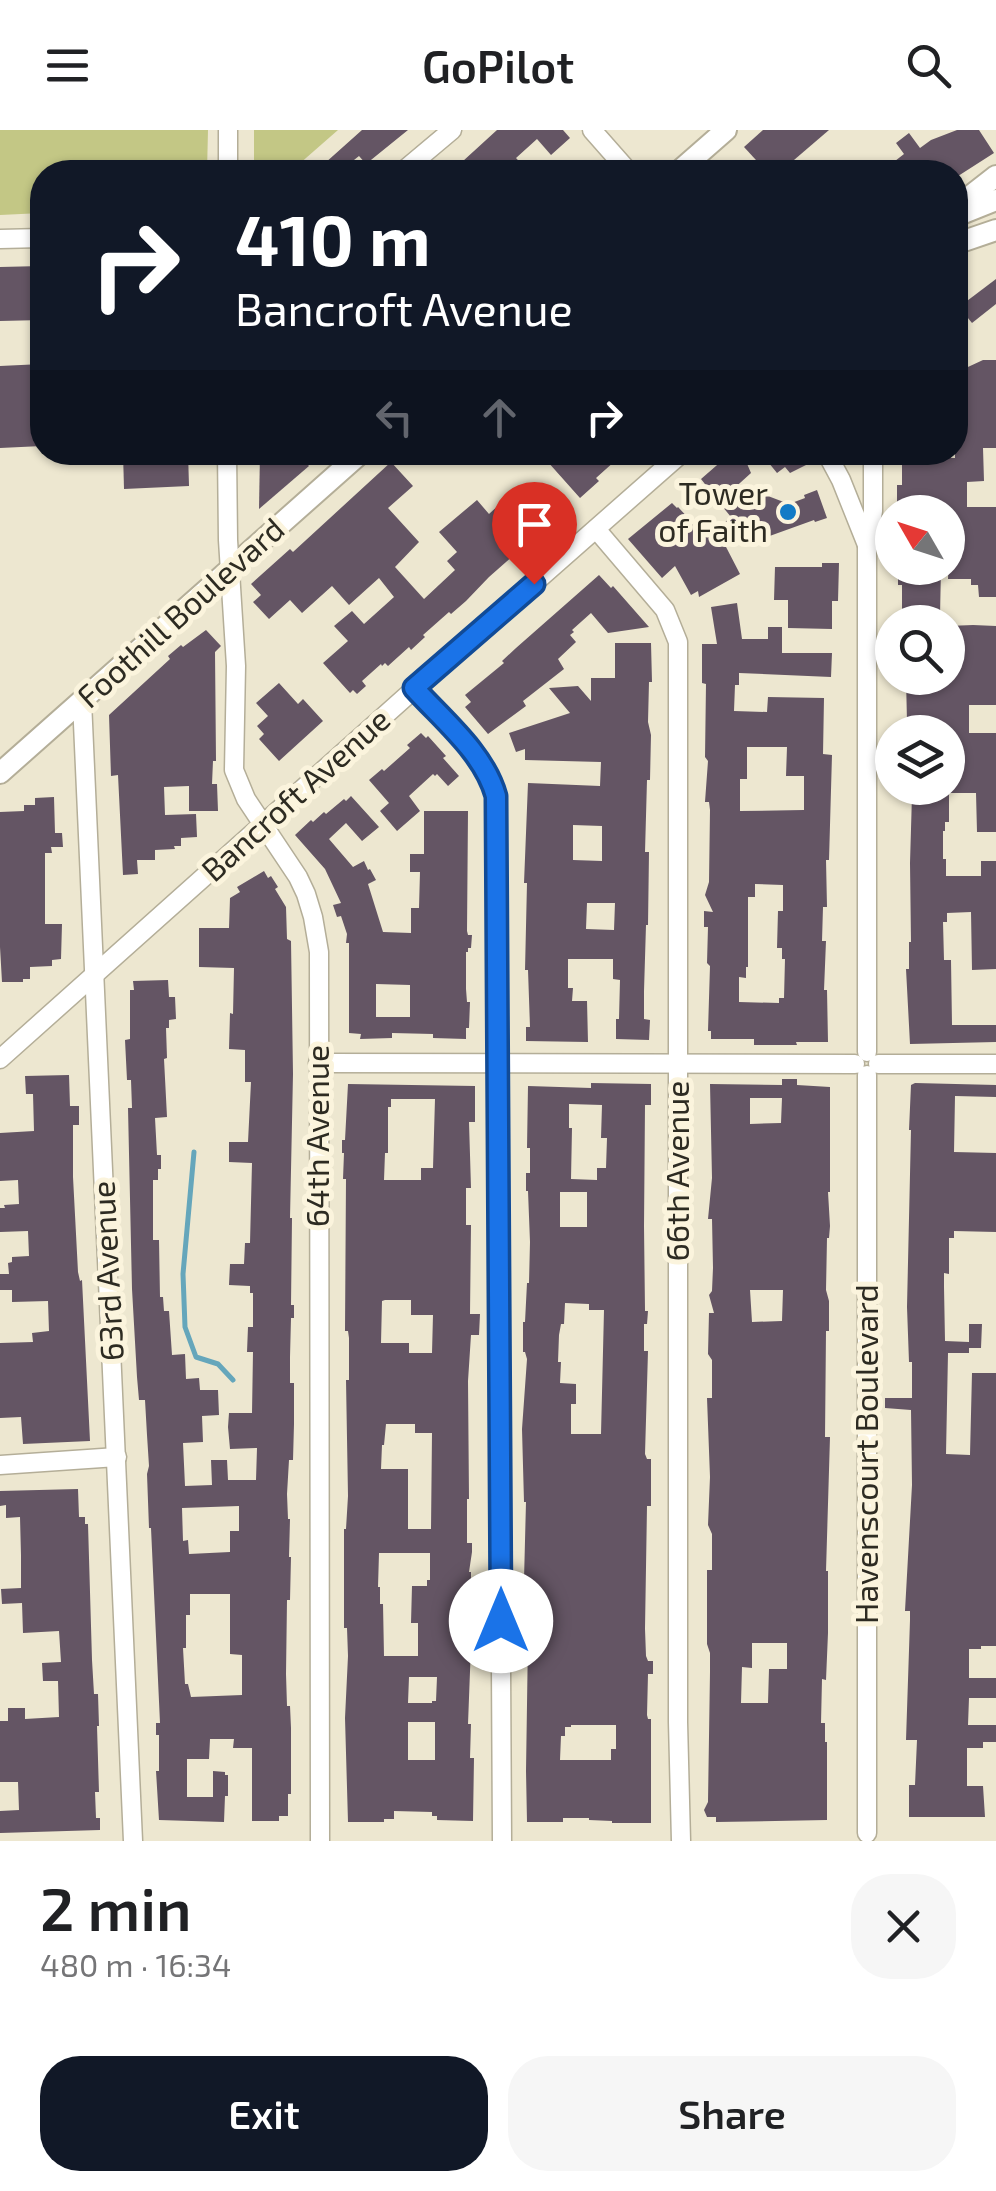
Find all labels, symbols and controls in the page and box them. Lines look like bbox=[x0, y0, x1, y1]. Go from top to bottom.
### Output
icon: menu bbox=[40, 38, 95, 93]
text: GoPilot bbox=[422, 38, 574, 92]
icon: search bbox=[901, 38, 956, 93]
text: 410 m bbox=[235, 196, 431, 280]
icon: right bbox=[70, 200, 200, 330]
text: Bancroft Avenue bbox=[235, 281, 573, 335]
icon: left bbox=[367, 390, 422, 445]
icon: ahead bbox=[472, 390, 527, 445]
icon: right bbox=[577, 390, 632, 445]
place label: Tower of Faith bbox=[658, 473, 768, 548]
pin bbox=[492, 482, 577, 585]
north arrow bbox=[875, 495, 965, 585]
map controls bbox=[875, 495, 965, 805]
icon: arrive bbox=[507, 497, 562, 552]
marker: Tower of Faith bbox=[777, 501, 799, 523]
street label: Foothill Boulevard bbox=[68, 509, 291, 714]
button: search bbox=[875, 605, 965, 695]
street label: Bancroft Avenue bbox=[193, 699, 397, 888]
button: layers bbox=[875, 715, 965, 805]
street label: 64th Avenue bbox=[297, 1045, 335, 1227]
street label: 66th Avenue bbox=[657, 1081, 695, 1262]
street label: 63rd Avenue bbox=[82, 1180, 130, 1362]
street label: Havenscourt Boulevard bbox=[846, 1284, 884, 1624]
position arrow bbox=[449, 1569, 553, 1673]
text: 2 min bbox=[40, 1871, 192, 1943]
button: close bbox=[851, 1874, 956, 1979]
text: 480 m · 16:34 bbox=[40, 1945, 231, 1983]
button: Exit bbox=[40, 2056, 488, 2171]
button: Share bbox=[508, 2056, 956, 2171]

